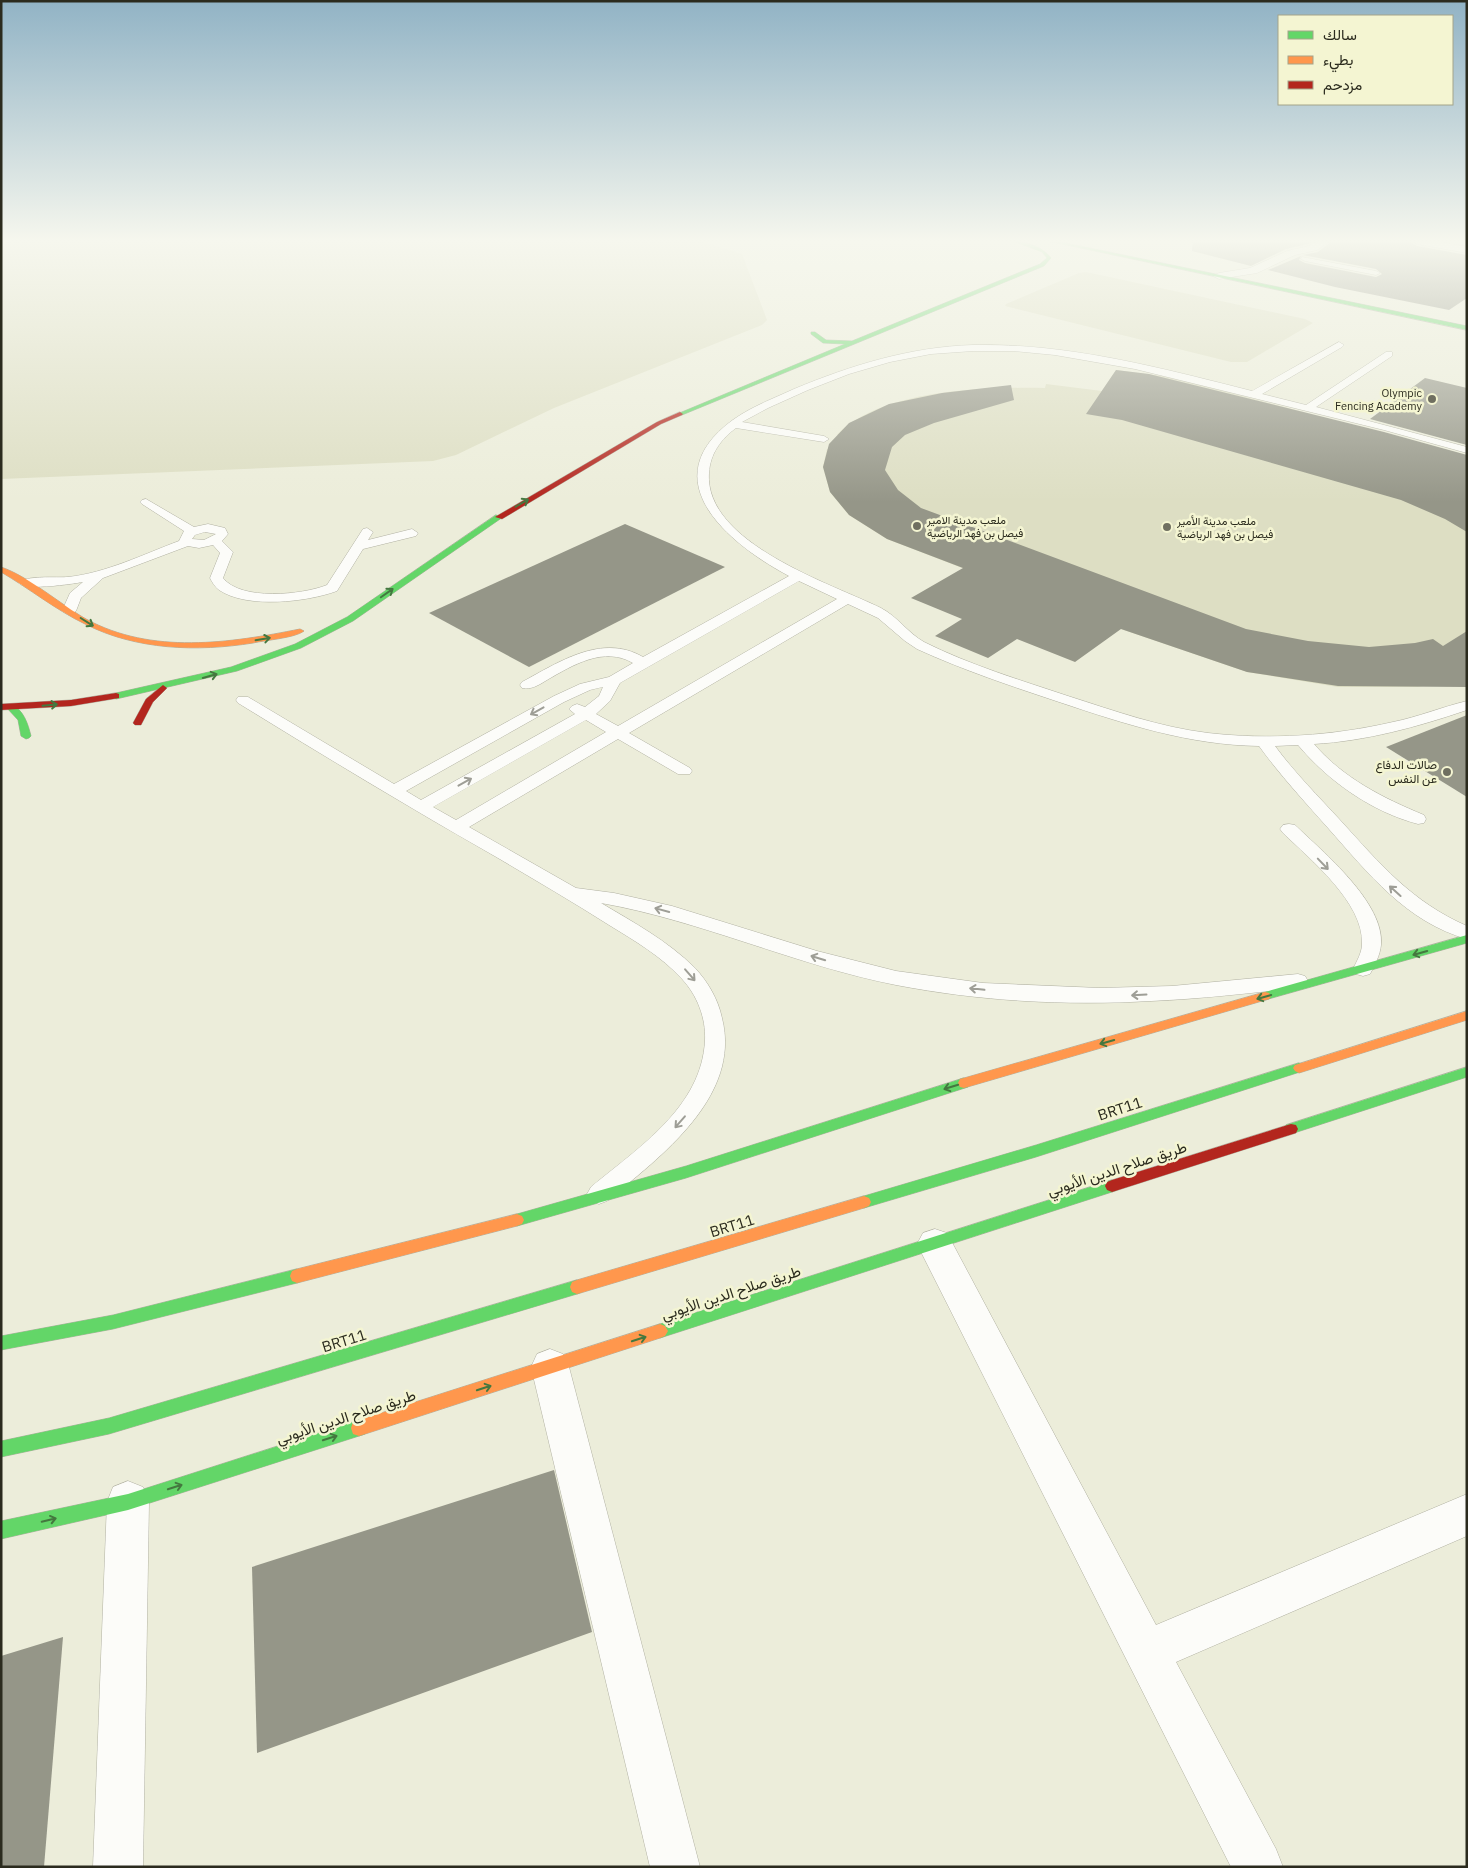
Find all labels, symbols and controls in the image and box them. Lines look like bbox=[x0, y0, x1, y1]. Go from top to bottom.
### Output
legend bbox=[1278, 15, 1453, 105]
text: سالك bbox=[1323, 25, 1357, 44]
text: بطيء bbox=[1323, 50, 1353, 73]
text: مزدحم bbox=[1323, 75, 1362, 95]
place label: Olympic Fencing Academy bbox=[1335, 386, 1423, 413]
marker: Olympic Fencing Academy bbox=[1426, 393, 1438, 405]
one-way arrow bbox=[515, 497, 529, 507]
place label: ملعب مدينة الامير فيصل بن فهد الرياضية bbox=[926, 513, 1023, 540]
place label: ملعب مدينة الأمير فيصل بن فهد الرياضية bbox=[1176, 514, 1273, 541]
marker: ملعب مدينة الامير فيصل بن فهد الرياضية bbox=[911, 520, 923, 532]
marker: ملعب مدينة الأمير فيصل بن فهد الرياضية bbox=[1161, 521, 1173, 533]
one-way arrow bbox=[380, 588, 394, 598]
one-way arrow bbox=[80, 618, 94, 628]
one-way arrow bbox=[255, 633, 271, 643]
one-way arrow bbox=[201, 671, 217, 681]
one-way arrow bbox=[42, 700, 58, 710]
one-way arrow bbox=[530, 707, 544, 717]
place label: صالات الدفاع عن النفس bbox=[1376, 757, 1437, 787]
marker: صالات الدفاع عن النفس bbox=[1441, 766, 1453, 778]
one-way arrow bbox=[457, 777, 471, 787]
one-way arrow bbox=[1317, 858, 1329, 871]
one-way arrow bbox=[1388, 886, 1401, 897]
one-way arrow bbox=[655, 905, 671, 914]
one-way arrow bbox=[1412, 948, 1428, 958]
one-way arrow bbox=[810, 952, 826, 962]
one-way arrow bbox=[684, 968, 695, 981]
one-way arrow bbox=[969, 984, 985, 994]
one-way arrow bbox=[1131, 990, 1147, 999]
one-way arrow bbox=[1256, 993, 1272, 1003]
one-way arrow bbox=[1100, 1037, 1116, 1047]
one-way arrow bbox=[944, 1082, 960, 1092]
street label: BRT11 bbox=[1095, 1092, 1144, 1125]
one-way arrow bbox=[675, 1115, 686, 1128]
street label: طريق صلاح الدين الأيوبي bbox=[1045, 1137, 1190, 1204]
street label: BRT11 bbox=[707, 1210, 756, 1241]
street label: طريق صلاح الدين الأيوبي bbox=[659, 1261, 804, 1328]
street label: BRT11 bbox=[319, 1325, 368, 1356]
one-way arrow bbox=[631, 1333, 647, 1343]
one-way arrow bbox=[476, 1383, 492, 1392]
street label: طريق صلاح الدين الأيوبي bbox=[274, 1385, 419, 1452]
one-way arrow bbox=[321, 1432, 337, 1442]
one-way arrow bbox=[167, 1482, 182, 1491]
one-way arrow bbox=[40, 1515, 56, 1524]

